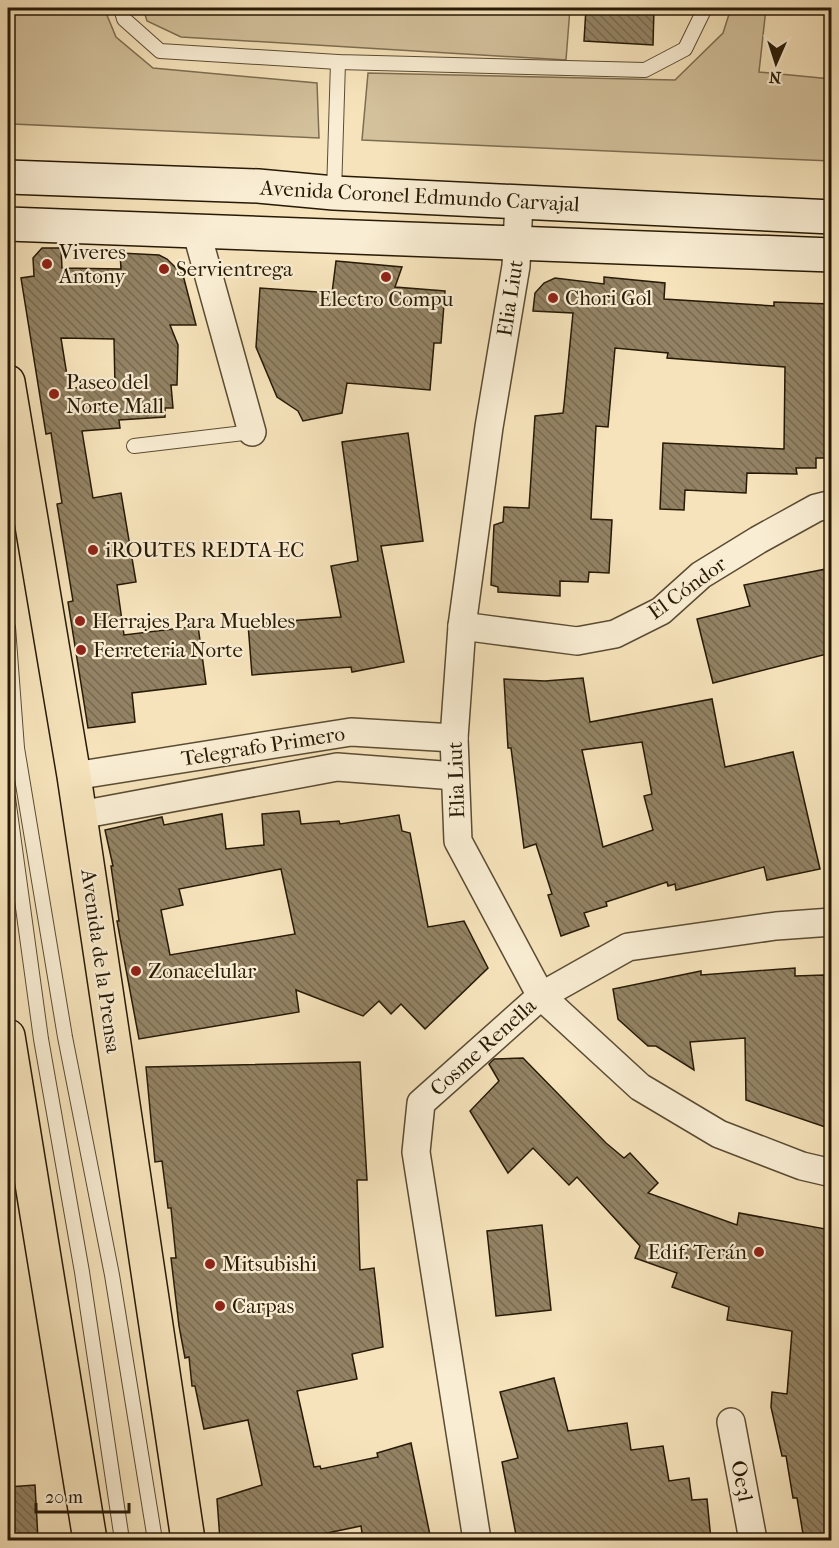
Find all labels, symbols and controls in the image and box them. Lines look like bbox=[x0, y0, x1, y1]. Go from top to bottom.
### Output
north arrow bbox=[746, 33, 806, 93]
text: N bbox=[768, 68, 782, 87]
street label: Avenida Coronel Edmundo Carvajal bbox=[259, 176, 581, 216]
place label: Viveres Antony bbox=[58, 240, 126, 288]
marker: Viveres Antony bbox=[40, 257, 54, 271]
place label: Servientrega bbox=[176, 257, 293, 281]
street label: Elia Liut bbox=[492, 258, 528, 338]
marker: Servientrega bbox=[157, 262, 171, 276]
marker: Electro Compu bbox=[379, 270, 393, 284]
place label: Chori Gol bbox=[565, 286, 652, 310]
place label: Electro Compu bbox=[319, 287, 454, 311]
marker: Chori Gol bbox=[546, 291, 560, 305]
place label: Paseo del Norte Mall bbox=[66, 370, 164, 418]
marker: Paseo del Norte Mall bbox=[47, 387, 61, 401]
place label: iROUTES REDTA-EC bbox=[105, 538, 304, 562]
marker: iROUTES REDTA-EC bbox=[86, 543, 100, 557]
street label: El Cóndor bbox=[643, 552, 731, 624]
place label: Herrajes Para Muebles bbox=[92, 609, 296, 633]
marker: Herrajes Para Muebles bbox=[73, 614, 87, 628]
place label: Ferreteria Norte bbox=[93, 638, 243, 662]
marker: Ferreteria Norte bbox=[74, 643, 88, 657]
street label: Telegrafo Primero bbox=[179, 721, 347, 771]
street label: Elia Liut bbox=[443, 741, 469, 819]
street label: Avenida de la Prensa bbox=[76, 867, 126, 1055]
place label: Zonacelular bbox=[148, 959, 256, 983]
marker: Zonacelular bbox=[129, 964, 143, 978]
street label: Cosme Renella bbox=[425, 993, 541, 1101]
place label: Edif. Terán bbox=[647, 1240, 747, 1264]
marker: Edif. Terán bbox=[752, 1245, 766, 1259]
place label: Mitsubishi bbox=[222, 1252, 317, 1276]
marker: Mitsubishi bbox=[203, 1257, 217, 1271]
place label: Carpas bbox=[232, 1294, 294, 1318]
marker: Carpas bbox=[213, 1299, 227, 1313]
street label: Oe3l bbox=[726, 1458, 758, 1504]
scale bar bbox=[36, 1476, 129, 1514]
text: 20 m bbox=[45, 1487, 83, 1508]

